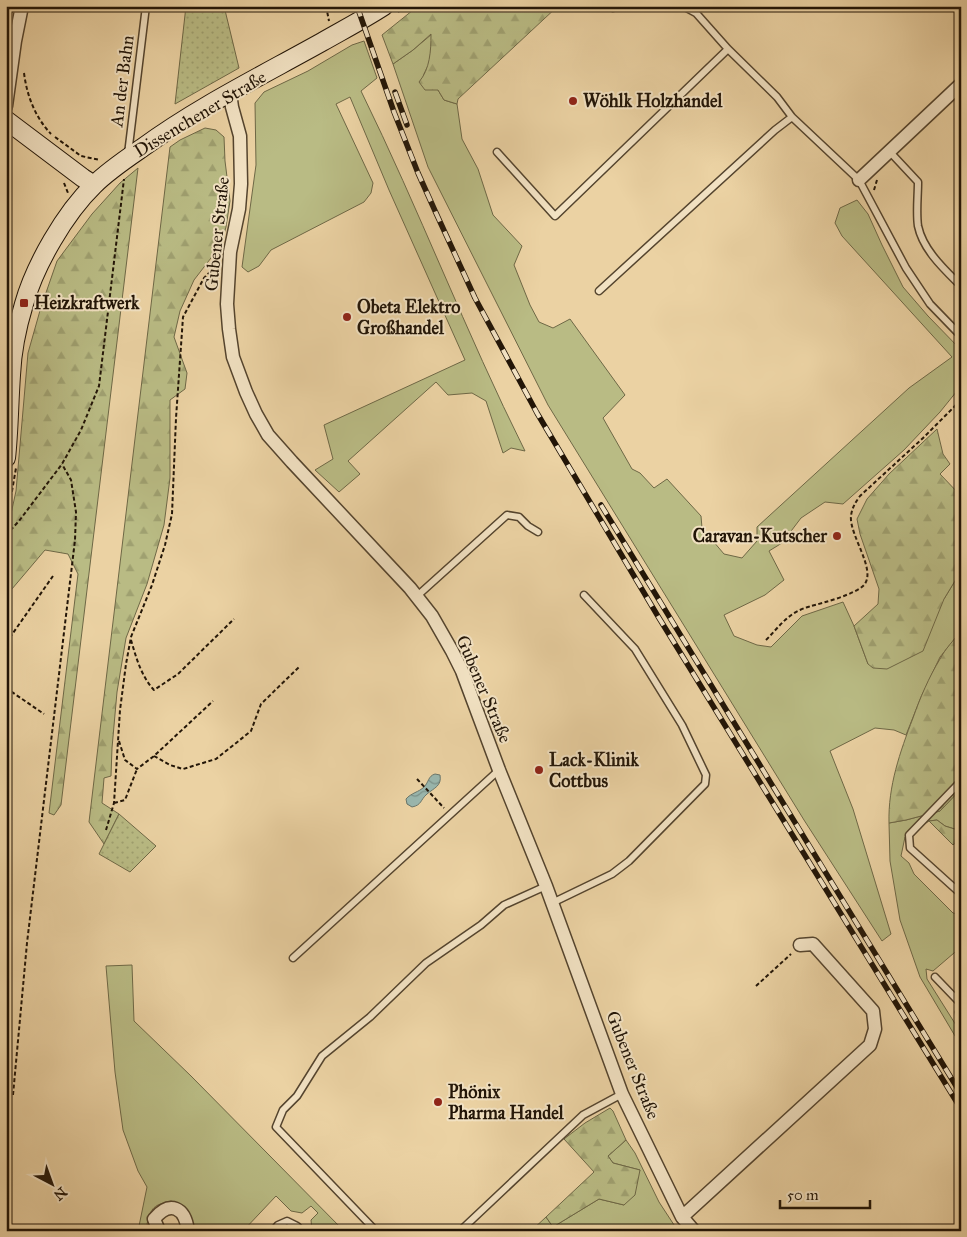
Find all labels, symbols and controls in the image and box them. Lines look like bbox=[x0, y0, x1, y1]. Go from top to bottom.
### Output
street label: An der Bahn bbox=[105, 34, 139, 129]
street label: Dissenchener Straße bbox=[130, 66, 270, 162]
place label: Wöhlk Holzhandel bbox=[583, 90, 723, 112]
marker: Wöhlk Holzhandel bbox=[567, 95, 579, 107]
street label: Gubener Straße bbox=[200, 176, 234, 292]
place label: Heizkraftwerk bbox=[34, 292, 140, 314]
place label: Obeta Elektro Großhandel bbox=[357, 296, 460, 339]
marker: Heizkraftwerk bbox=[18, 297, 30, 309]
marker: Obeta Elektro Großhandel bbox=[341, 311, 353, 323]
place label: Caravan-Kutscher bbox=[693, 525, 828, 547]
marker: Caravan-Kutscher bbox=[831, 530, 843, 542]
street label: Gubener Straße bbox=[451, 632, 517, 746]
place label: Lack-Klinik Cottbus bbox=[549, 749, 640, 792]
marker: Lack-Klinik Cottbus bbox=[533, 764, 545, 776]
street label: Gubener Straße bbox=[601, 1008, 665, 1122]
place label: Phönix Pharma Handel bbox=[448, 1081, 565, 1124]
marker: Phönix Pharma Handel bbox=[432, 1096, 444, 1108]
north arrow bbox=[28, 1160, 78, 1210]
scale bar bbox=[780, 1177, 870, 1209]
text: N bbox=[50, 1183, 70, 1204]
text: 50 m bbox=[787, 1186, 819, 1204]

